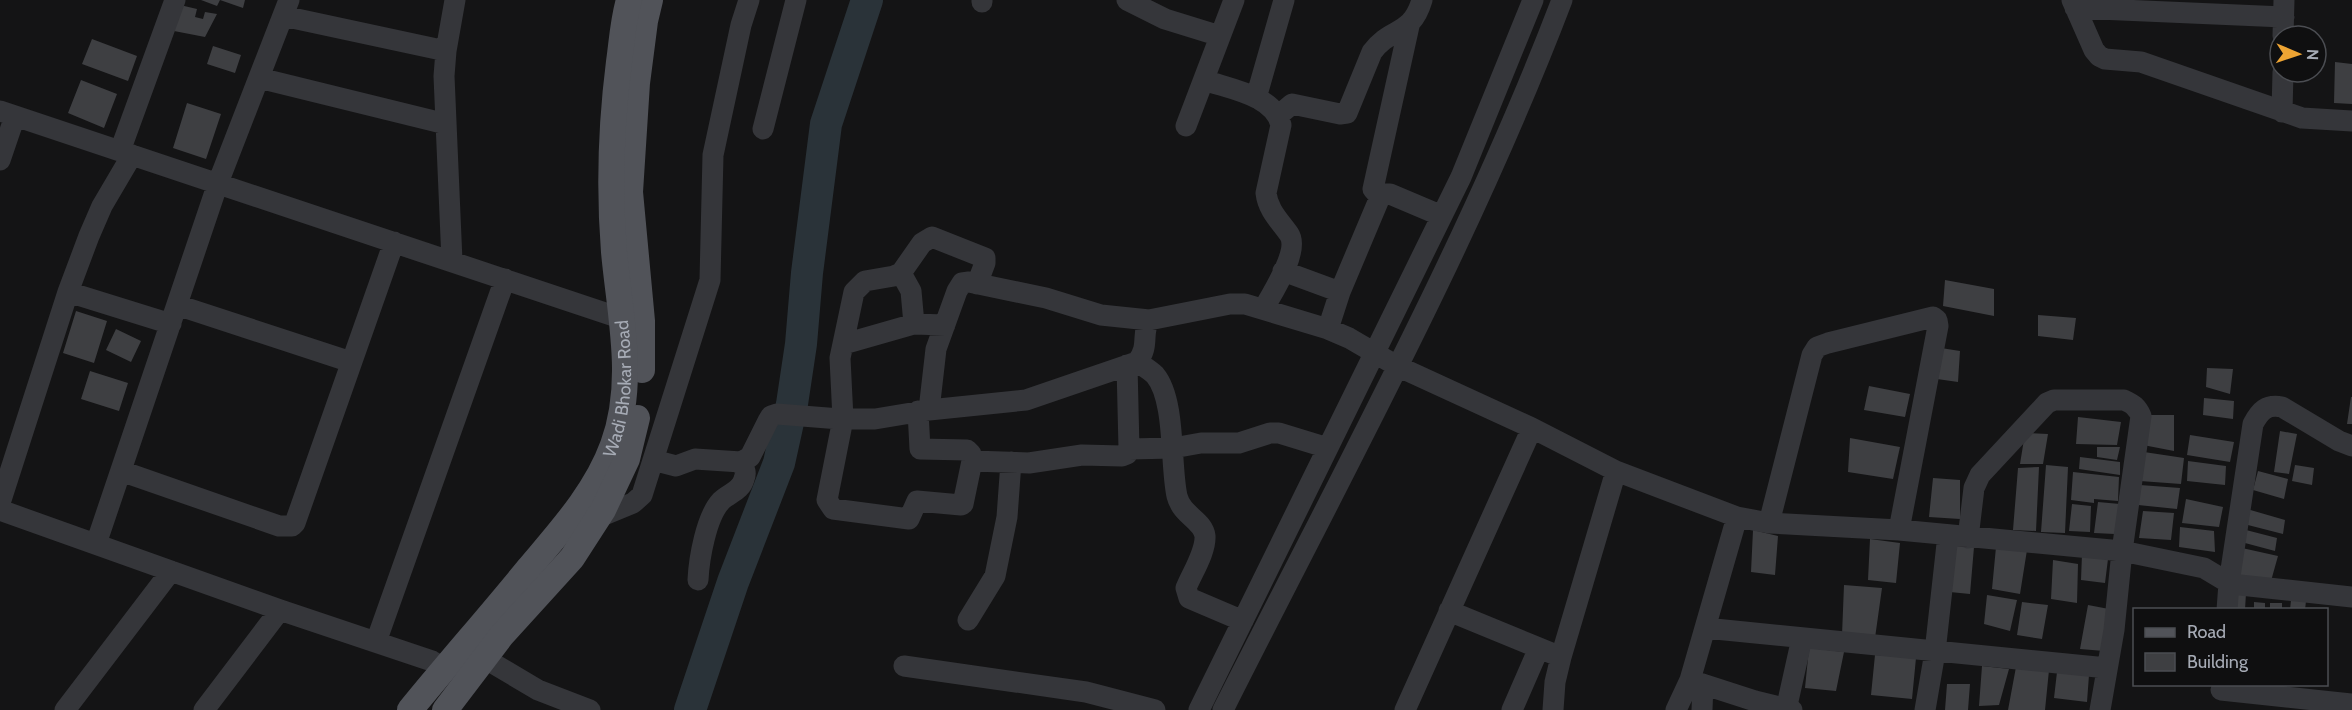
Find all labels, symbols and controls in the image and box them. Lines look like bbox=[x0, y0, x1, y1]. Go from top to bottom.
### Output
north arrow bbox=[2268, 24, 2328, 84]
text: N bbox=[2303, 49, 2322, 60]
street label: Wadi Bhokar Road bbox=[598, 319, 636, 461]
legend bbox=[2133, 608, 2328, 686]
text: Road bbox=[2187, 621, 2226, 643]
text: Building bbox=[2187, 651, 2249, 673]

